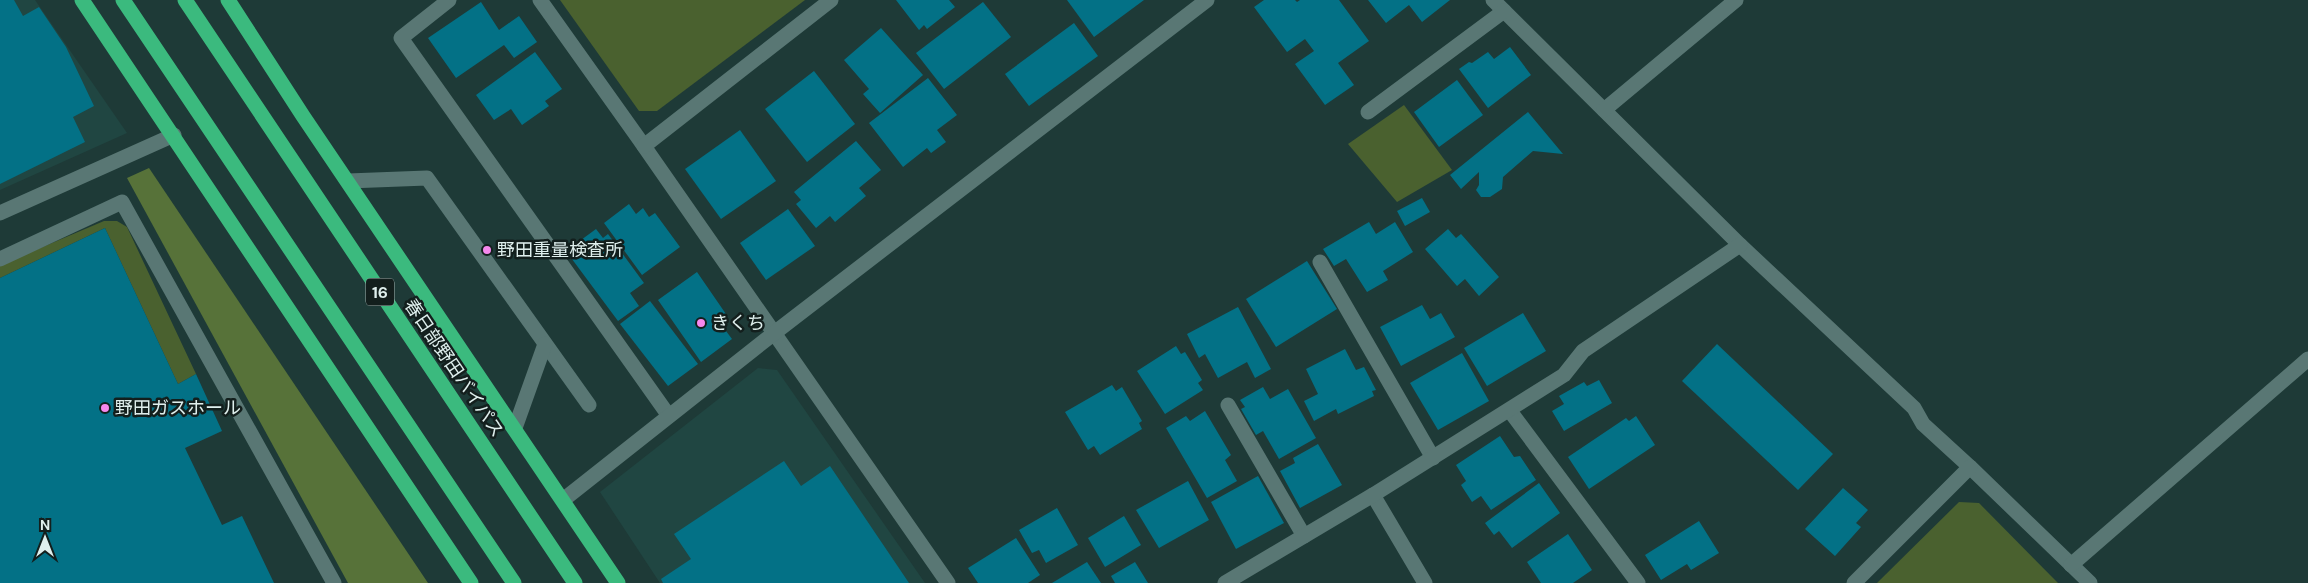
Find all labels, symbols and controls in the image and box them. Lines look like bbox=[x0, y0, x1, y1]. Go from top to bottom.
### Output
place label: 野田重量検査所 bbox=[497, 238, 623, 262]
marker: 野田重量検査所 bbox=[481, 244, 493, 256]
road number: 16 bbox=[366, 278, 394, 306]
street label: 春日部野田バイパス bbox=[399, 294, 509, 442]
place label: きくち bbox=[711, 311, 765, 335]
marker: きくち bbox=[695, 317, 707, 329]
place label: 野田ガスホール bbox=[115, 396, 241, 420]
marker: 野田ガスホール bbox=[99, 402, 111, 414]
north arrow bbox=[20, 513, 70, 563]
text: N bbox=[40, 516, 50, 534]

